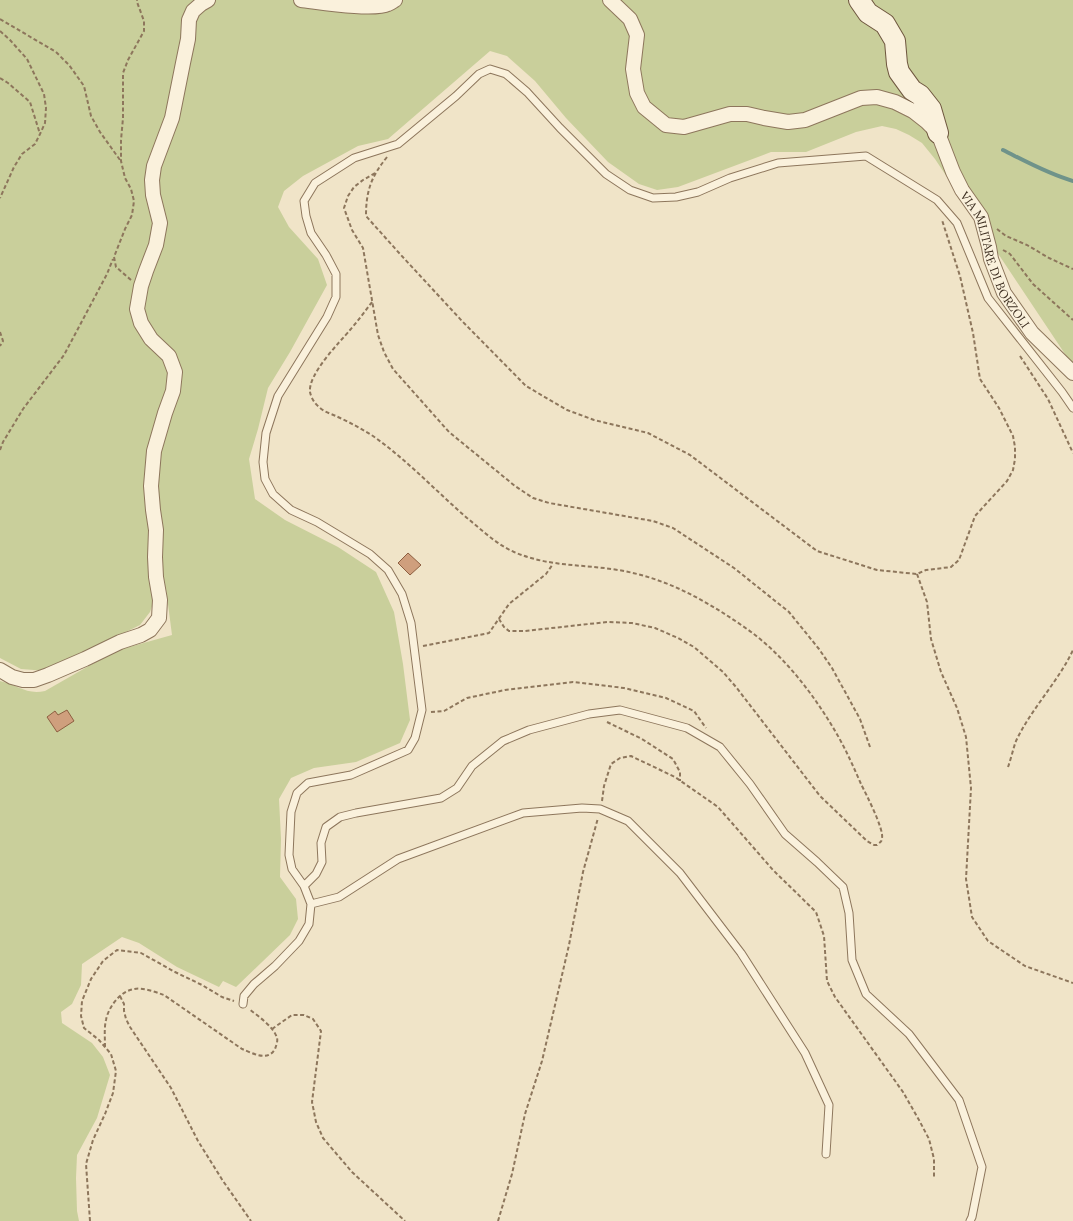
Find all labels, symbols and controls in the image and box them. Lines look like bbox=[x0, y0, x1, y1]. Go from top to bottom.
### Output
street label: VIA MILITARE DI BORZOLI bbox=[957, 188, 1033, 330]

